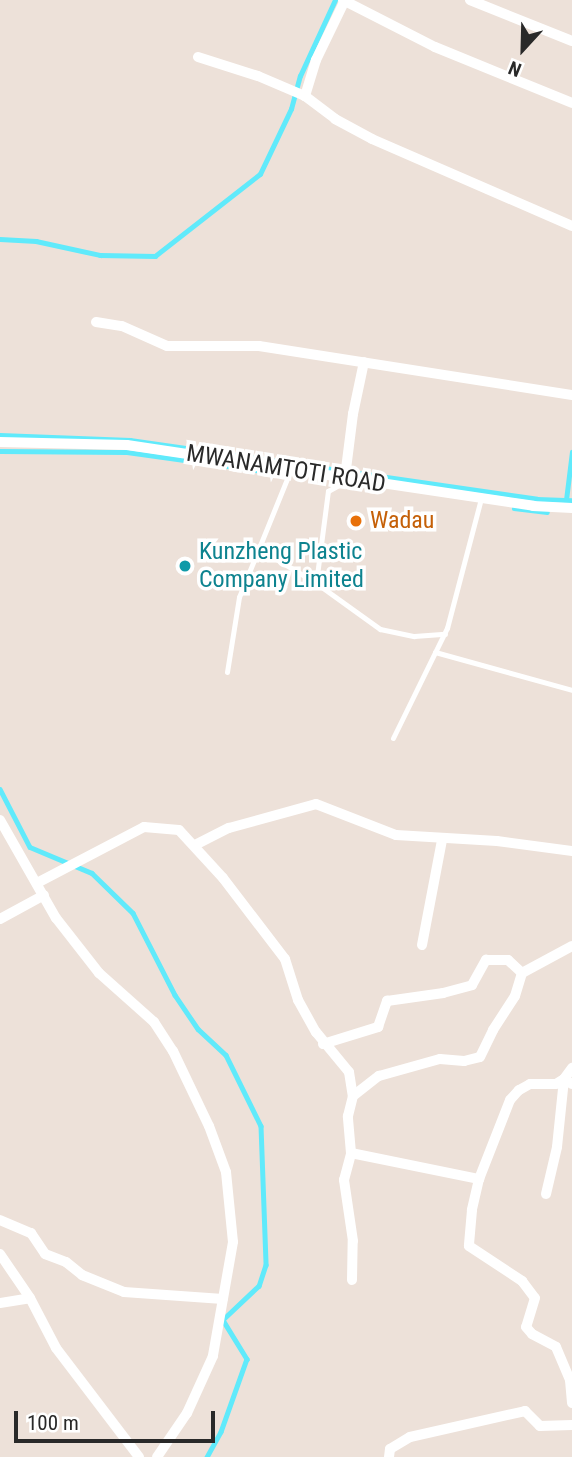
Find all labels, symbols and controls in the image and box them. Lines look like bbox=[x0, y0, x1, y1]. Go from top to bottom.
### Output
north arrow bbox=[488, 14, 558, 84]
text: N bbox=[505, 56, 525, 82]
street label: MWANAMTOTI ROAD bbox=[184, 439, 388, 499]
place label: Wadau bbox=[370, 507, 434, 535]
marker: Wadau bbox=[348, 513, 364, 529]
place label: Kunzheng Plastic Company Limited bbox=[199, 538, 364, 594]
marker: Kunzheng Plastic Company Limited bbox=[177, 558, 193, 574]
scale bar bbox=[18, 1398, 219, 1442]
text: 100 m bbox=[27, 1411, 79, 1435]

